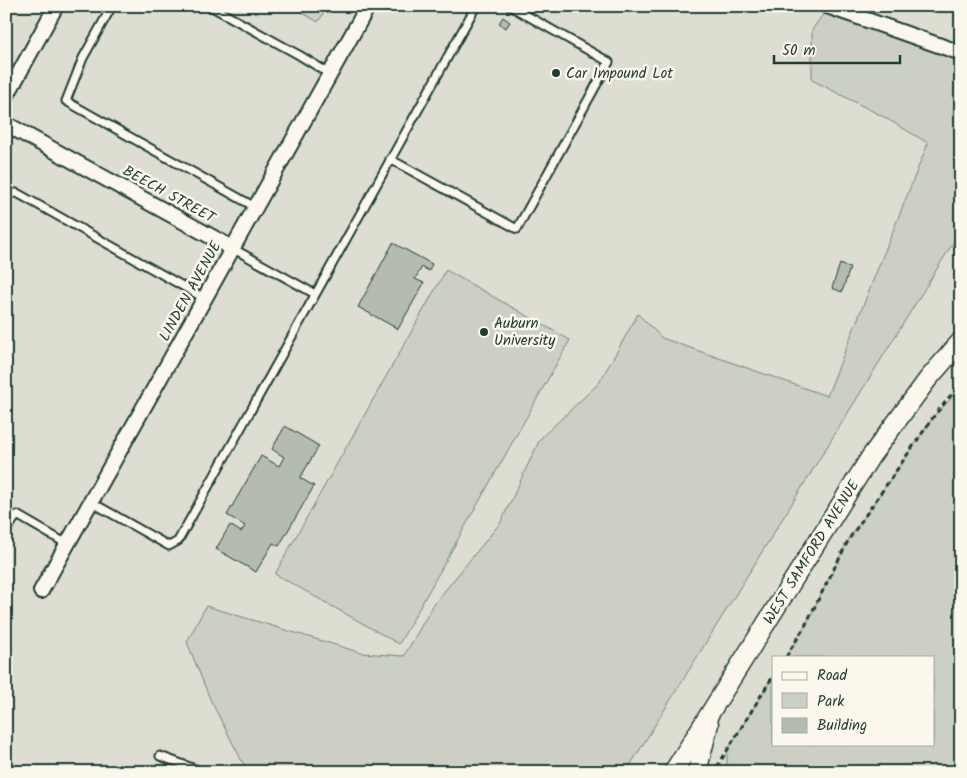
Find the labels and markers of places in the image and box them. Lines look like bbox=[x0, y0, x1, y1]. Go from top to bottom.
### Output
place label: Car Impound Lot bbox=[566, 62, 673, 86]
marker: Car Impound Lot bbox=[550, 67, 562, 79]
place label: Auburn University bbox=[494, 312, 556, 353]
marker: Auburn University bbox=[478, 326, 490, 338]

